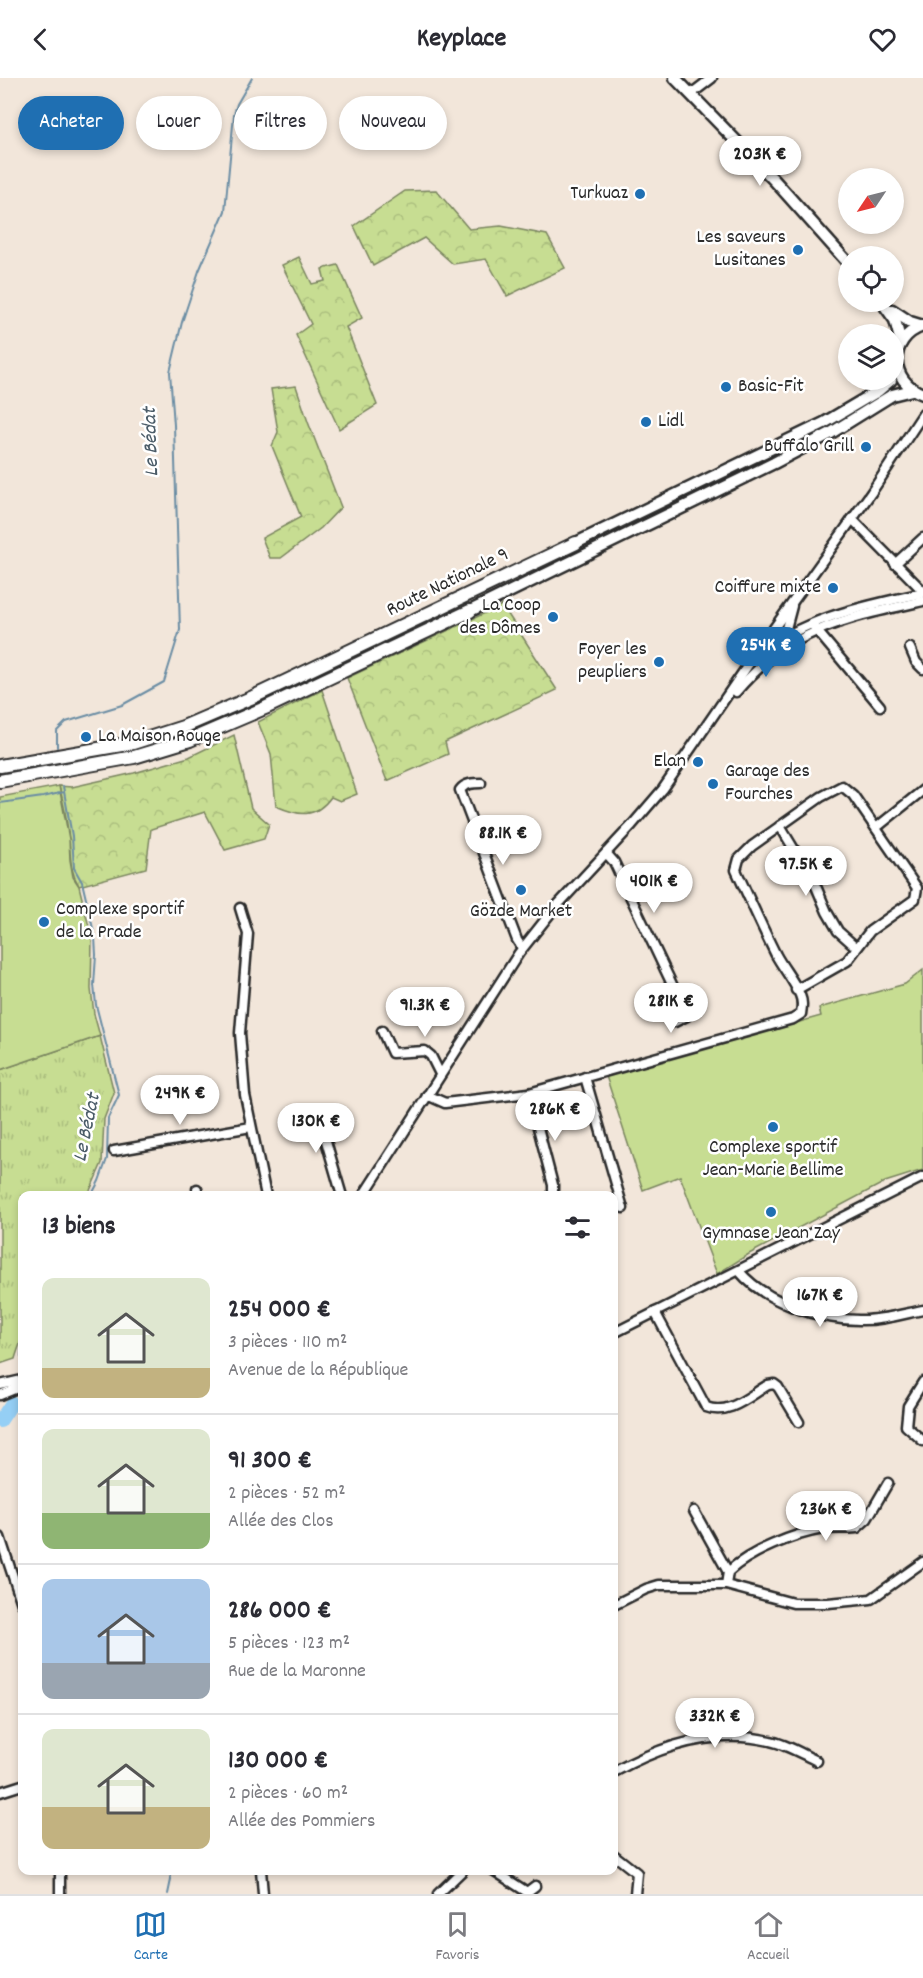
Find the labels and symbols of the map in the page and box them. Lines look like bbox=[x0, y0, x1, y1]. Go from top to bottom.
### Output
pin: 203K € bbox=[711, 136, 809, 187]
north arrow bbox=[838, 168, 904, 234]
place label: Turkuaz bbox=[570, 180, 628, 208]
marker: Turkuaz bbox=[633, 187, 647, 201]
place label: Les saveurs Lusitanes bbox=[697, 224, 786, 275]
marker: Les saveurs Lusitanes bbox=[791, 243, 805, 257]
place label: Basic-Fit bbox=[738, 373, 804, 401]
marker: Basic-Fit bbox=[719, 380, 733, 394]
water label: Le Bédat bbox=[136, 405, 168, 477]
place label: Lidl bbox=[658, 408, 684, 436]
marker: Lidl bbox=[639, 415, 653, 429]
place label: Buffalo Grill bbox=[764, 433, 854, 461]
marker: Buffalo Grill bbox=[859, 440, 873, 454]
street label: Route Nationale 9 bbox=[382, 541, 514, 625]
place label: Coiffure mixte bbox=[715, 574, 821, 602]
marker: Coiffure mixte bbox=[826, 581, 840, 595]
place label: La Coop des Dômes bbox=[460, 592, 541, 643]
marker: La Coop des Dômes bbox=[546, 610, 560, 624]
pin: 254K € bbox=[717, 627, 815, 678]
place label: Foyer les peupliers bbox=[578, 636, 647, 687]
marker: Foyer les peupliers bbox=[652, 655, 666, 669]
place label: La Maison Rouge bbox=[98, 723, 221, 751]
marker: La Maison Rouge bbox=[79, 730, 93, 744]
place label: Elan bbox=[654, 748, 686, 776]
marker: Elan bbox=[691, 755, 705, 769]
place label: Garage des Fourches bbox=[725, 758, 810, 809]
marker: Garage des Fourches bbox=[706, 777, 720, 791]
pin: 88.1K € bbox=[448, 815, 558, 866]
pin: 97.5K € bbox=[751, 846, 861, 897]
pin: 401K € bbox=[605, 863, 703, 914]
marker: Gözde Market bbox=[514, 883, 528, 897]
place label: Complexe sportif de la Prade bbox=[56, 896, 185, 947]
place label: Gözde Market bbox=[470, 898, 572, 926]
marker: Complexe sportif de la Prade bbox=[37, 915, 51, 929]
pin: 281K € bbox=[622, 983, 720, 1034]
pin: 91.3K € bbox=[370, 987, 480, 1038]
pin: 249K € bbox=[131, 1075, 229, 1126]
water label: Le Bédat bbox=[66, 1089, 110, 1165]
pin: 286K € bbox=[506, 1091, 604, 1142]
pin: 130K € bbox=[267, 1103, 365, 1154]
marker: Complexe sportif Jean-Marie Bellime bbox=[766, 1120, 780, 1134]
place label: Complexe sportif Jean-Marie Bellime bbox=[702, 1134, 844, 1185]
marker: Gymnase Jean Zay bbox=[764, 1205, 778, 1219]
place label: Gymnase Jean Zay bbox=[702, 1220, 841, 1248]
pin: 167K € bbox=[771, 1277, 869, 1328]
pin: 236K € bbox=[777, 1491, 875, 1542]
pin: 332K € bbox=[666, 1698, 764, 1749]

